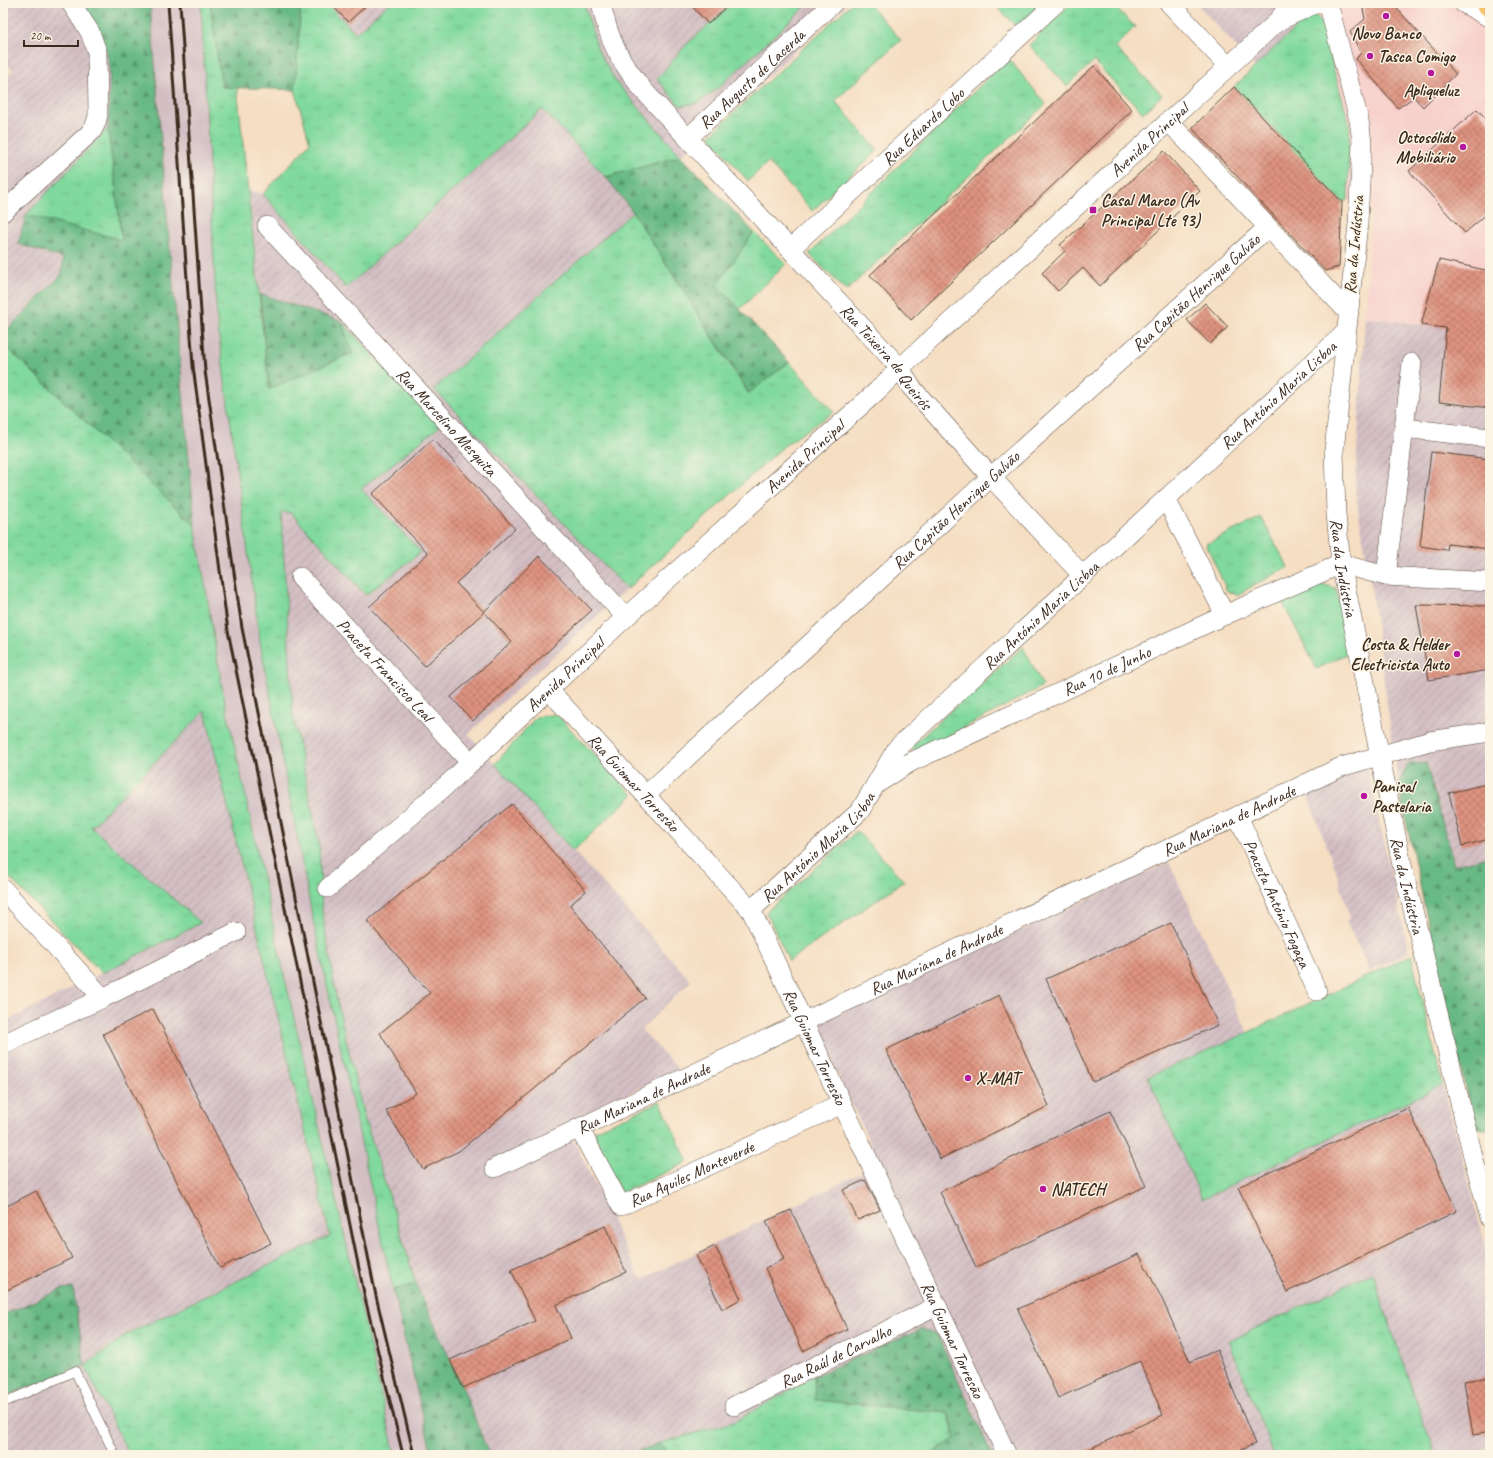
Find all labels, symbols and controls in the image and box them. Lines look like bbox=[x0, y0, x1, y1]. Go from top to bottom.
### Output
marker: Novo Banco bbox=[1381, 11, 1391, 21]
scale bar bbox=[24, 22, 78, 48]
street label: Rua Augusto de Lacerda bbox=[694, 23, 810, 133]
place label: Novo Banco bbox=[1351, 23, 1422, 44]
text: 20 m bbox=[30, 28, 52, 44]
place label: Tasca Comigo bbox=[1378, 46, 1457, 67]
marker: Tasca Comigo bbox=[1365, 51, 1375, 61]
marker: Apliqueluz bbox=[1426, 68, 1436, 78]
place label: Apliqueluz bbox=[1404, 80, 1460, 101]
street label: Rua Eduardo Lobo bbox=[877, 82, 969, 169]
street label: Avenida Principal bbox=[1105, 96, 1195, 181]
place label: Octosólido Mobiliário bbox=[1396, 127, 1457, 168]
marker: Octosólido Mobiliário bbox=[1458, 142, 1468, 152]
place label: Casal Marco (Av Principal Lte 93) bbox=[1101, 190, 1202, 231]
street label: Rua da Indústria bbox=[1339, 194, 1369, 295]
marker: Casal Marco (Av Principal Lte 93) bbox=[1088, 205, 1098, 215]
street label: Rua Capitão Henrique Galvão bbox=[1127, 228, 1265, 356]
street label: Rua Teixeira de Queirós bbox=[836, 300, 938, 415]
street label: Rua António Maria Lisboa bbox=[1216, 335, 1341, 454]
street label: Rua Marcelino Mesquita bbox=[392, 364, 503, 481]
street label: Avenida Principal bbox=[761, 413, 851, 497]
street label: Rua Capitão Henrique Galvão bbox=[888, 445, 1024, 574]
street label: Rua da Indústria bbox=[1326, 518, 1362, 620]
street label: Rua António Maria Lisboa bbox=[978, 555, 1104, 674]
street label: Praceta Francisco Leal bbox=[333, 614, 440, 728]
street label: Avenida Principal bbox=[522, 631, 610, 716]
place label: Costa & Helder Electricista Auto bbox=[1351, 634, 1451, 675]
street label: Rua 10 de Junho bbox=[1059, 641, 1155, 700]
marker: Costa & Helder Electricista Auto bbox=[1452, 649, 1462, 659]
street label: Rua Guiomar Torresão bbox=[584, 729, 685, 837]
place label: Panisal Pastelaria bbox=[1372, 776, 1433, 817]
street label: Rua Mariana de Andrade bbox=[1159, 779, 1300, 861]
street label: Rua António Maria Lisboa bbox=[756, 787, 880, 907]
marker: Panisal Pastelaria bbox=[1359, 791, 1369, 801]
street label: Rua da Indústria bbox=[1386, 835, 1429, 937]
street label: Praceta António Fogaça bbox=[1239, 836, 1316, 972]
street label: Rua Mariana de Andrade bbox=[866, 918, 1007, 999]
street label: Rua Guiomar Torresão bbox=[779, 985, 852, 1109]
street label: Rua Mariana de Andrade bbox=[573, 1057, 714, 1138]
place label: X-MAT bbox=[976, 1068, 1023, 1089]
marker: X-MAT bbox=[963, 1073, 973, 1083]
street label: Rua Aquiles Monteverde bbox=[626, 1135, 758, 1211]
place label: NATECH bbox=[1051, 1179, 1108, 1200]
marker: NATECH bbox=[1038, 1184, 1048, 1194]
street label: Rua Guiomar Torresão bbox=[917, 1278, 990, 1402]
street label: Rua Raúl de Carvalho bbox=[776, 1319, 895, 1392]

